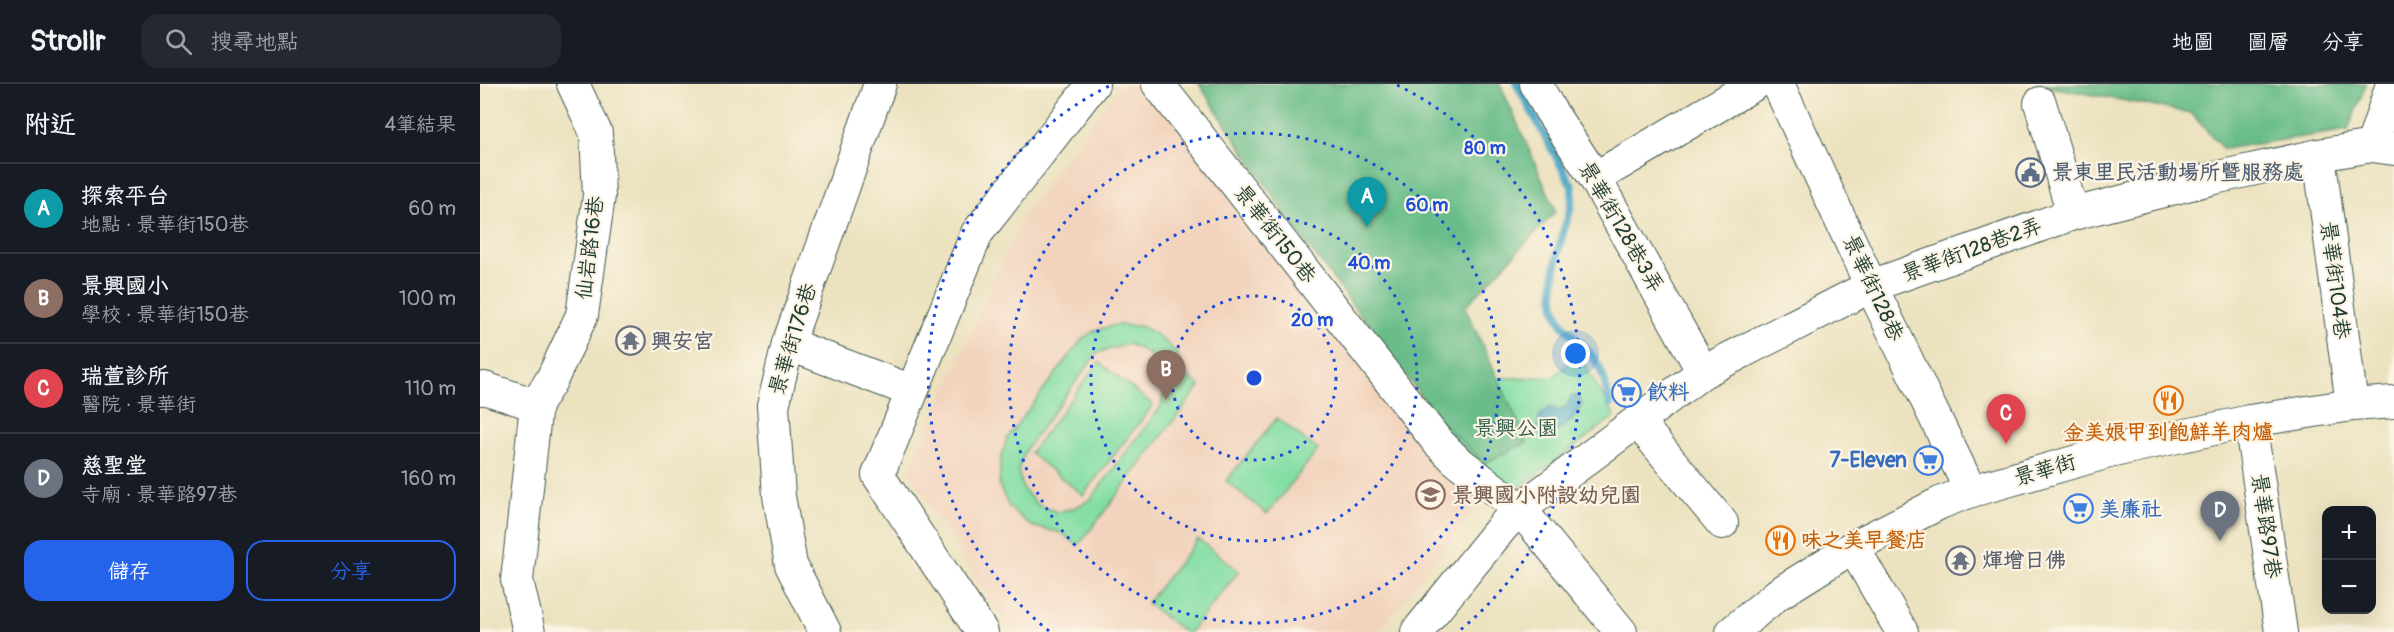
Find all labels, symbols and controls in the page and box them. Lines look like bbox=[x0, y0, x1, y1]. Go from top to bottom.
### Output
search box bbox=[141, 14, 561, 68]
text: Strollr bbox=[30, 24, 105, 59]
icon: search bbox=[162, 25, 195, 58]
text: 搜尋地點 bbox=[210, 28, 298, 56]
text: 地圖 bbox=[2172, 29, 2214, 56]
text: 圖層 bbox=[2247, 29, 2289, 56]
text: 分享 bbox=[2322, 29, 2364, 56]
text: 附近 bbox=[24, 109, 76, 141]
text: 4筆結果 bbox=[384, 112, 456, 137]
text: 80 m bbox=[1464, 137, 1506, 160]
street label: 景華街128巷3弄 bbox=[1572, 156, 1670, 298]
public building icon: 景東里民活動場所暨服務處 bbox=[2015, 156, 2047, 188]
place label: 景東里民活動場所暨服務處 bbox=[2052, 159, 2304, 186]
pin: A bbox=[1348, 178, 1386, 227]
street label: 景華街150巷 bbox=[1228, 179, 1322, 289]
text: 探索平台 bbox=[81, 182, 169, 210]
text: 60 m bbox=[1406, 194, 1448, 217]
street label: 仙岩路16巷 bbox=[570, 195, 610, 301]
text: A bbox=[37, 196, 50, 221]
text: 60 m bbox=[409, 196, 456, 221]
text: 地點 · 景華街150巷 bbox=[81, 212, 248, 237]
street label: 景華街128巷2弄 bbox=[1898, 212, 2046, 288]
street label: 景華街104巷 bbox=[2314, 219, 2356, 341]
street label: 景華街128巷 bbox=[1837, 230, 1909, 346]
text: 40 m bbox=[1348, 252, 1390, 275]
text: 景興國小 bbox=[81, 272, 169, 300]
street label: 景華街176巷 bbox=[763, 280, 823, 398]
text: B bbox=[38, 286, 49, 311]
text: 100 m bbox=[399, 286, 456, 311]
text: 學校 · 景華街150巷 bbox=[81, 302, 248, 327]
text: 20 m bbox=[1291, 309, 1333, 332]
temple icon: 興安宮 bbox=[614, 325, 646, 357]
place label: 興安宮 bbox=[651, 328, 714, 355]
your location bbox=[1561, 339, 1590, 368]
pin: B bbox=[1146, 350, 1186, 400]
text: 瑞萱診所 bbox=[81, 362, 169, 390]
centre of rings bbox=[1244, 368, 1264, 388]
text: C bbox=[37, 376, 50, 401]
text: 110 m bbox=[405, 376, 456, 401]
supermarket icon: 飲料 bbox=[1610, 376, 1642, 408]
place label: 飲料 bbox=[1647, 379, 1690, 406]
restaurant icon: 金美娘甲到飽鮮羊肉爐 bbox=[2152, 385, 2184, 417]
text: 醫院 · 景華街 bbox=[81, 392, 196, 417]
pin: C bbox=[1986, 394, 2026, 444]
park label: 景興公園 bbox=[1474, 415, 1558, 442]
place label: 金美娘甲到飽鮮羊肉爐 bbox=[2063, 419, 2274, 446]
supermarket icon: 7-Eleven bbox=[1912, 444, 1944, 476]
place label: 7-Eleven bbox=[1829, 447, 1907, 474]
street label: 景華街 bbox=[2011, 448, 2079, 492]
text: 慈聖堂 bbox=[81, 452, 147, 480]
text: D bbox=[37, 466, 50, 491]
text: 160 m bbox=[401, 466, 456, 491]
street label: 景華路97巷 bbox=[2245, 472, 2287, 580]
school or university icon: 景興國小附設幼兒園 bbox=[1415, 479, 1447, 511]
text: 寺廟 · 景華路97巷 bbox=[81, 482, 237, 507]
place label: 景興國小附設幼兒園 bbox=[1452, 482, 1641, 509]
pin: D bbox=[2200, 492, 2240, 541]
supermarket icon: 美廉社 bbox=[2062, 493, 2094, 525]
place label: 美廉社 bbox=[2099, 496, 2162, 523]
map controls bbox=[2322, 506, 2376, 614]
button: + bbox=[2322, 506, 2376, 560]
restaurant icon: 味之美早餐店 bbox=[1764, 524, 1796, 556]
place label: 味之美早餐店 bbox=[1801, 527, 1927, 554]
button: 儲存 bbox=[24, 540, 234, 601]
button: 分享 bbox=[246, 540, 456, 601]
temple icon: 煇增日佛 bbox=[1945, 544, 1977, 576]
place label: 煇增日佛 bbox=[1982, 547, 2066, 574]
button: − bbox=[2322, 560, 2376, 614]

